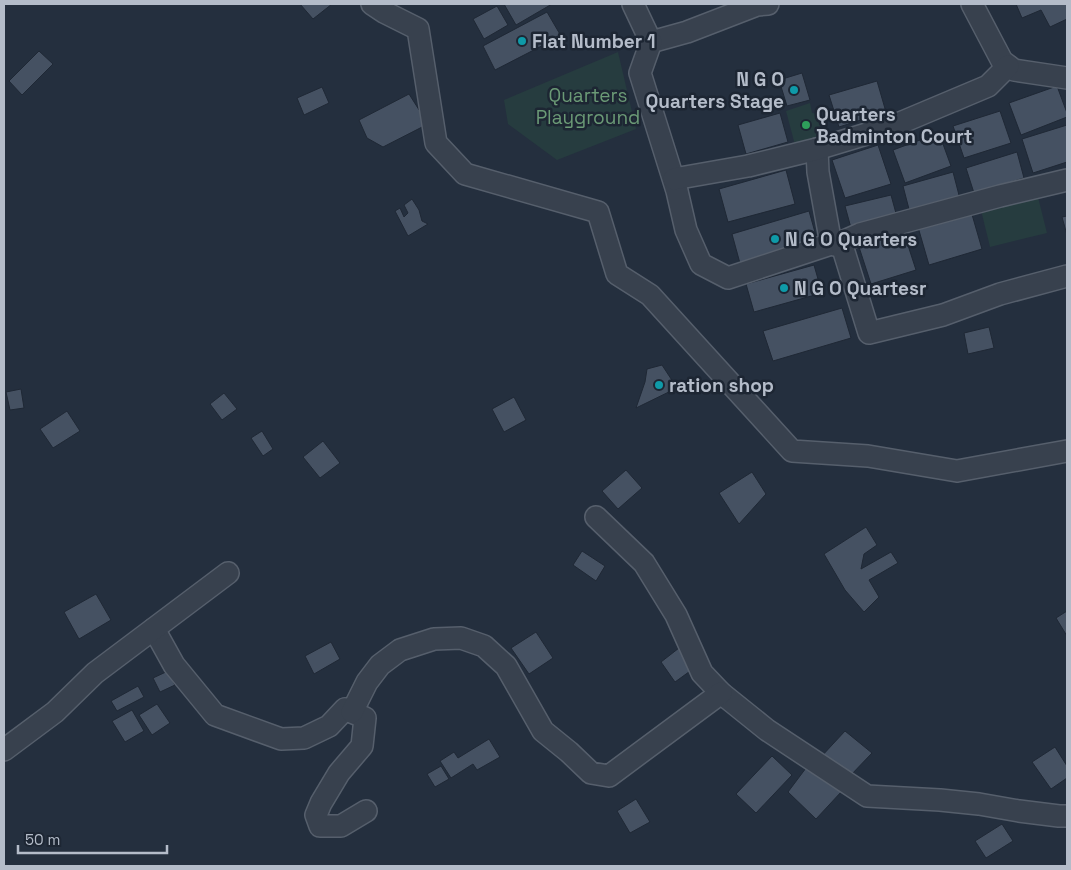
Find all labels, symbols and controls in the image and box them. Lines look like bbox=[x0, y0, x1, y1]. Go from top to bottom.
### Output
place label: Flat Number 1 bbox=[532, 29, 656, 54]
marker: Flat Number 1 bbox=[516, 35, 528, 47]
place label: N G O Quarters Stage bbox=[646, 67, 784, 114]
park label: Quarters Playground bbox=[536, 83, 640, 130]
marker: N G O Quarters Stage bbox=[788, 84, 800, 96]
place label: Quarters Badminton Court bbox=[816, 102, 973, 149]
marker: Quarters Badminton Court bbox=[800, 119, 812, 131]
place label: N G O Quarters bbox=[785, 227, 917, 252]
marker: N G O Quarters bbox=[769, 233, 781, 245]
place label: N G O Quartesr bbox=[794, 276, 926, 301]
marker: N G O Quartesr bbox=[778, 282, 790, 294]
place label: ration shop bbox=[669, 373, 774, 398]
marker: ration shop bbox=[653, 379, 665, 391]
scale bar bbox=[18, 822, 166, 854]
text: 50 m bbox=[25, 830, 60, 849]

